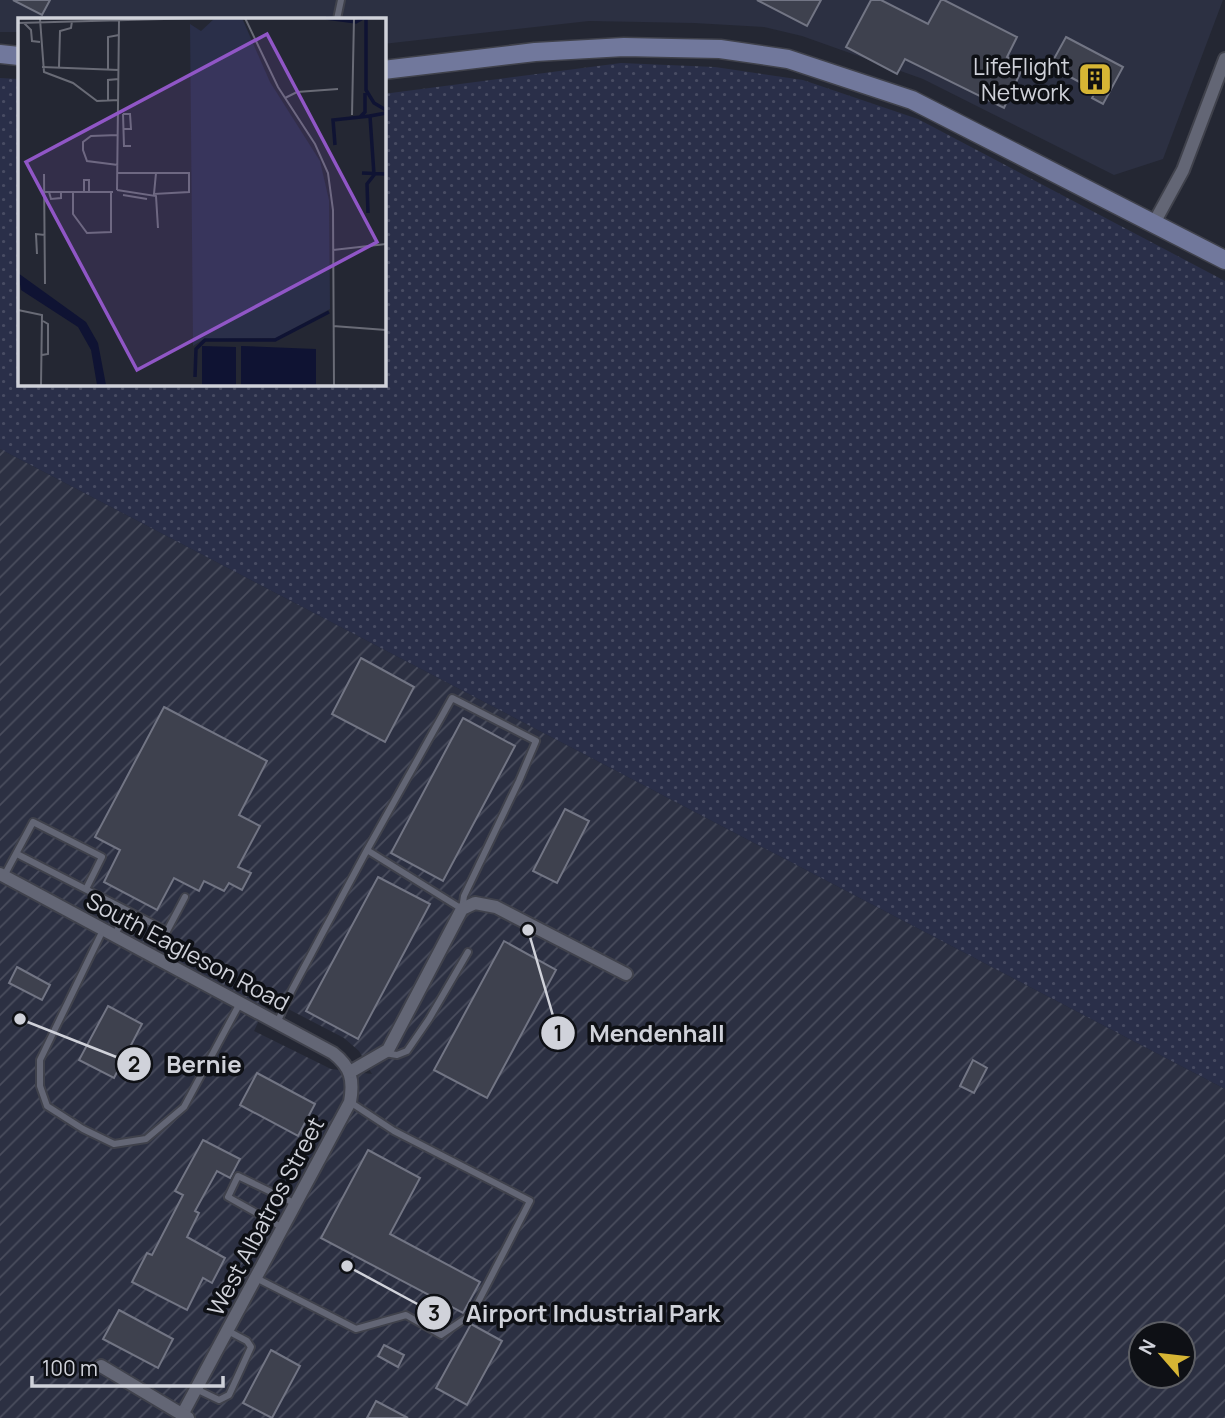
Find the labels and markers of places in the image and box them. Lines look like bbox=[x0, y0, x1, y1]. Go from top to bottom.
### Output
place label: LifeFlight Network bbox=[973, 50, 1071, 108]
building icon: LifeFlight Network bbox=[1076, 60, 1114, 98]
callout: Mendenhall bbox=[540, 1011, 739, 1056]
callout: Bernie bbox=[117, 1042, 255, 1087]
callout: Airport Industrial Park bbox=[417, 1291, 734, 1336]

